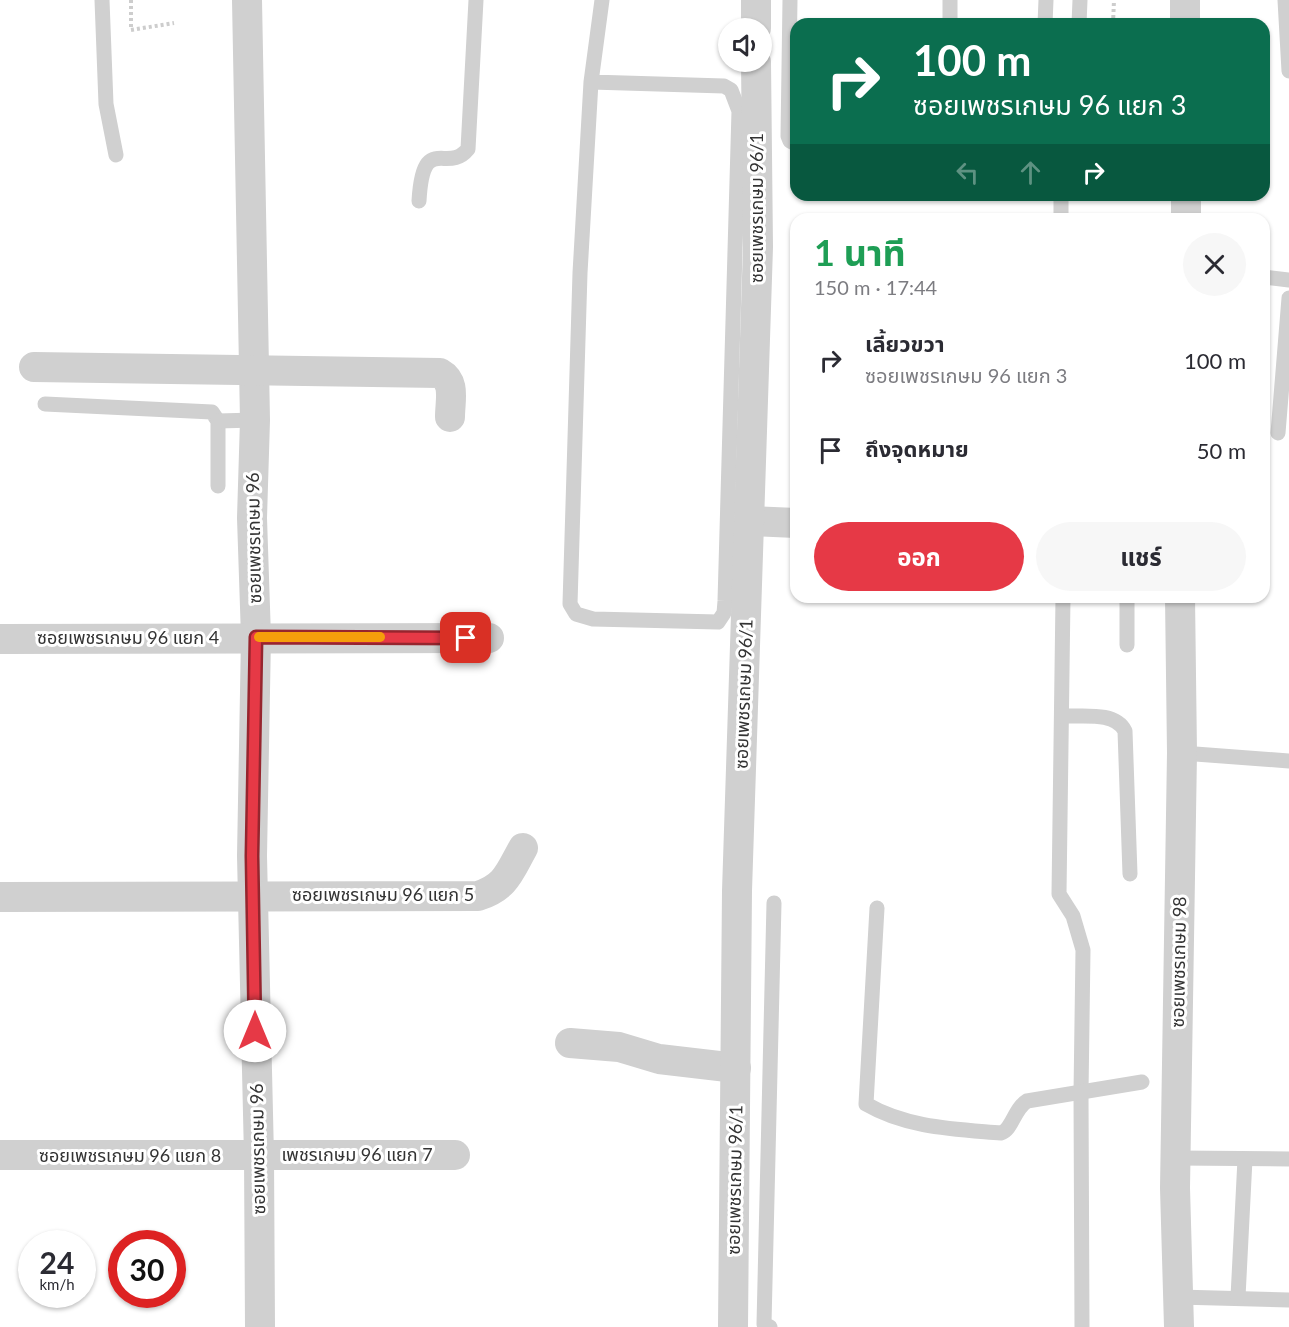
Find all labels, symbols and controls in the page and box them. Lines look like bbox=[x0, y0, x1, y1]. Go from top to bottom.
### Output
map controls bbox=[718, 18, 772, 72]
button: sound bbox=[718, 18, 772, 72]
text: 100 m bbox=[913, 35, 1031, 85]
icon: right bbox=[814, 42, 892, 120]
text: ซอยเพชรเกษม 96 แยก 3 bbox=[913, 88, 1186, 121]
street label: ซอยเพชรเกษม 96/1 bbox=[745, 133, 767, 283]
icon: left bbox=[951, 156, 984, 189]
icon: ahead bbox=[1014, 156, 1047, 189]
icon: right bbox=[1077, 156, 1110, 189]
text: 1 นาที bbox=[814, 230, 906, 274]
button: close bbox=[1183, 233, 1246, 296]
text: 150 m · 17:44 bbox=[814, 275, 937, 299]
text: เลี้ยวขวา bbox=[865, 330, 945, 357]
icon: right bbox=[814, 344, 847, 377]
text: 100 m bbox=[1184, 347, 1246, 374]
text: ซอยเพชรเกษม 96 แยก 3 bbox=[865, 363, 1067, 387]
icon: arrive bbox=[814, 434, 847, 467]
text: ถึงจุดหมาย bbox=[865, 435, 969, 462]
text: 50 m bbox=[1197, 437, 1246, 464]
street label: ซอยเพชรเกษม 96 bbox=[241, 472, 265, 604]
button: ออก bbox=[814, 522, 1024, 591]
button: แชร์ bbox=[1036, 522, 1246, 591]
pin bbox=[440, 612, 491, 663]
street label: ซอยเพชรเกษม 96/1 bbox=[729, 619, 757, 769]
icon: arrive bbox=[449, 621, 482, 654]
street label: ซอยเพชรเกษม 96 แยก 4 bbox=[37, 626, 219, 648]
street label: ซอยเพชรเกษม 96 แยก 5 bbox=[292, 883, 474, 905]
street label: ซอยเพชรเกษม 98 bbox=[1166, 896, 1190, 1028]
position arrow bbox=[223, 999, 287, 1063]
street label: ซอยเพชรเกษม 96 bbox=[245, 1083, 269, 1215]
street label: ซอยเพชรเกษม 96/1 bbox=[722, 1105, 746, 1255]
street label: เพชรเกษม 96 แยก 7 bbox=[281, 1143, 433, 1165]
street label: ซอยเพชรเกษม 96 แยก 8 bbox=[39, 1144, 221, 1166]
speed limit sign: 30 bbox=[108, 1230, 186, 1308]
text: 24 bbox=[40, 1244, 74, 1280]
text: km/h bbox=[39, 1275, 75, 1293]

